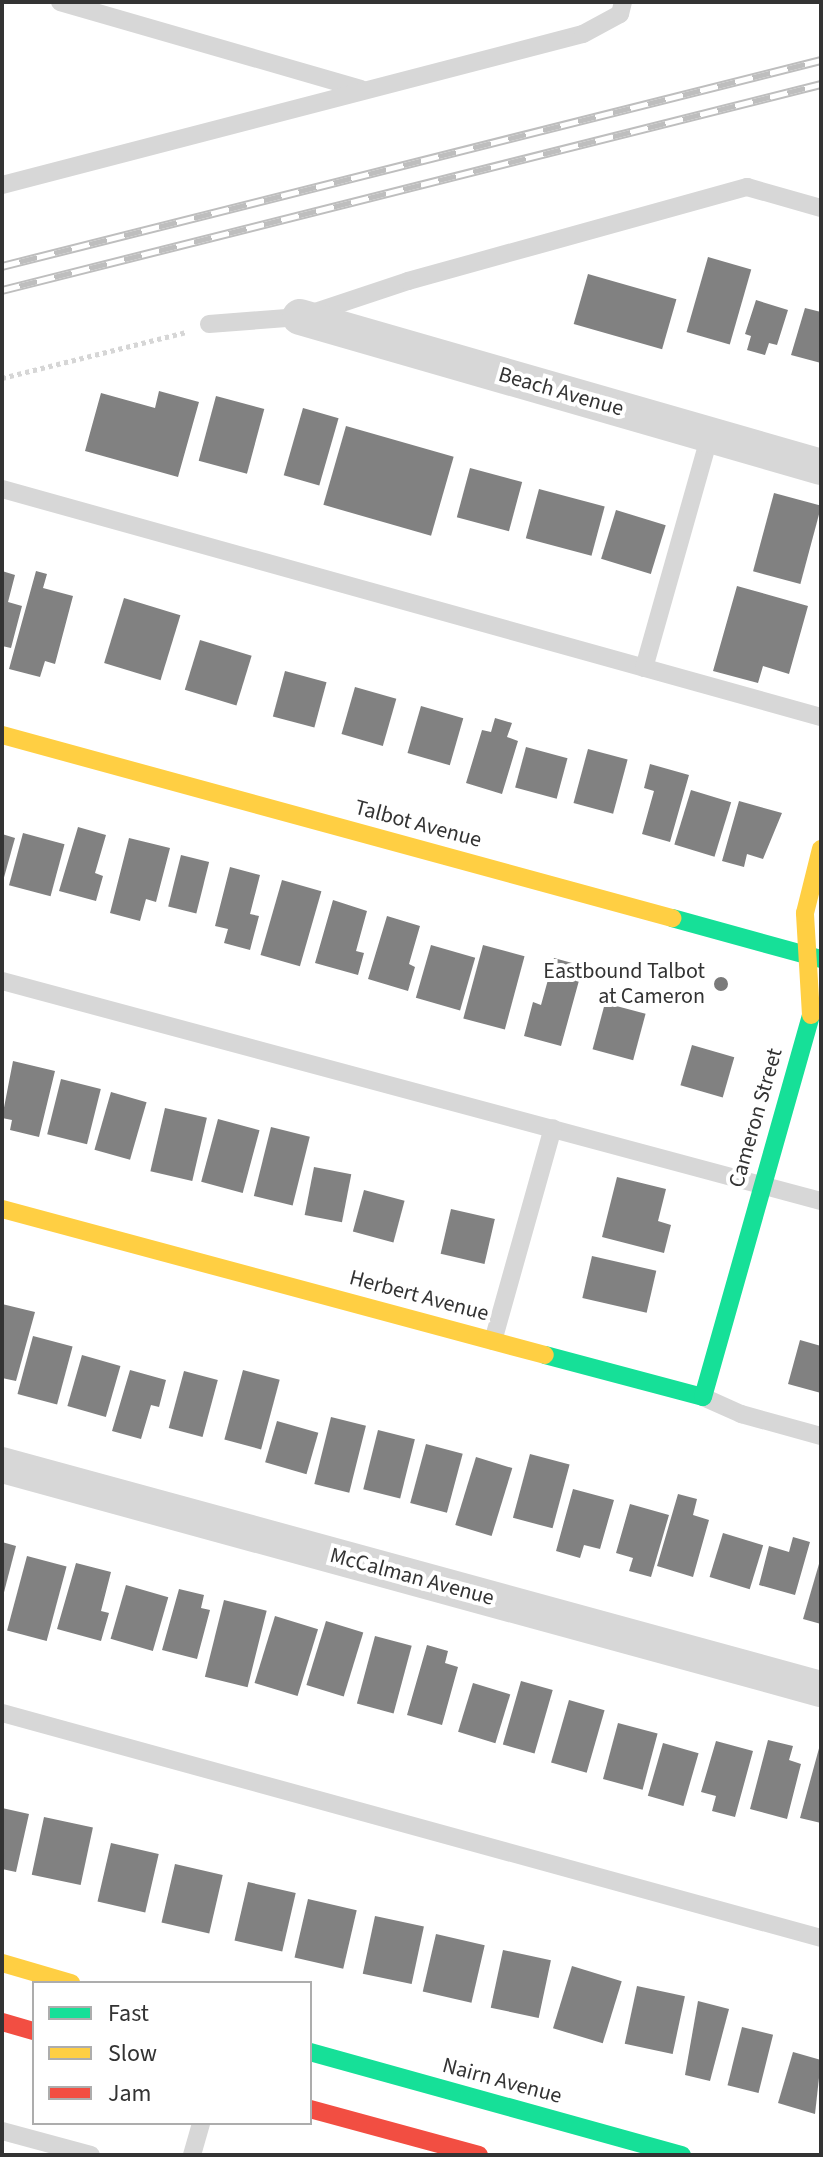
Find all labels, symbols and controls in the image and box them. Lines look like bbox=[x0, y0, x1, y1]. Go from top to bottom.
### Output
street label: Beach Avenue bbox=[495, 362, 627, 422]
street label: Talbot Avenue bbox=[352, 794, 484, 854]
place label: Eastbound Talbot at Cameron bbox=[543, 958, 705, 1010]
marker: Eastbound Talbot at Cameron bbox=[712, 975, 730, 993]
street label: Cameron Street bbox=[724, 1045, 788, 1191]
street label: Herbert Avenue bbox=[346, 1265, 492, 1327]
street label: McCalman Avenue bbox=[327, 1542, 497, 1612]
legend bbox=[32, 1981, 312, 2125]
text: Fast bbox=[108, 1996, 149, 2031]
text: Slow bbox=[108, 2036, 157, 2071]
street label: Nairn Avenue bbox=[439, 2052, 565, 2110]
text: Jam bbox=[108, 2076, 152, 2111]

